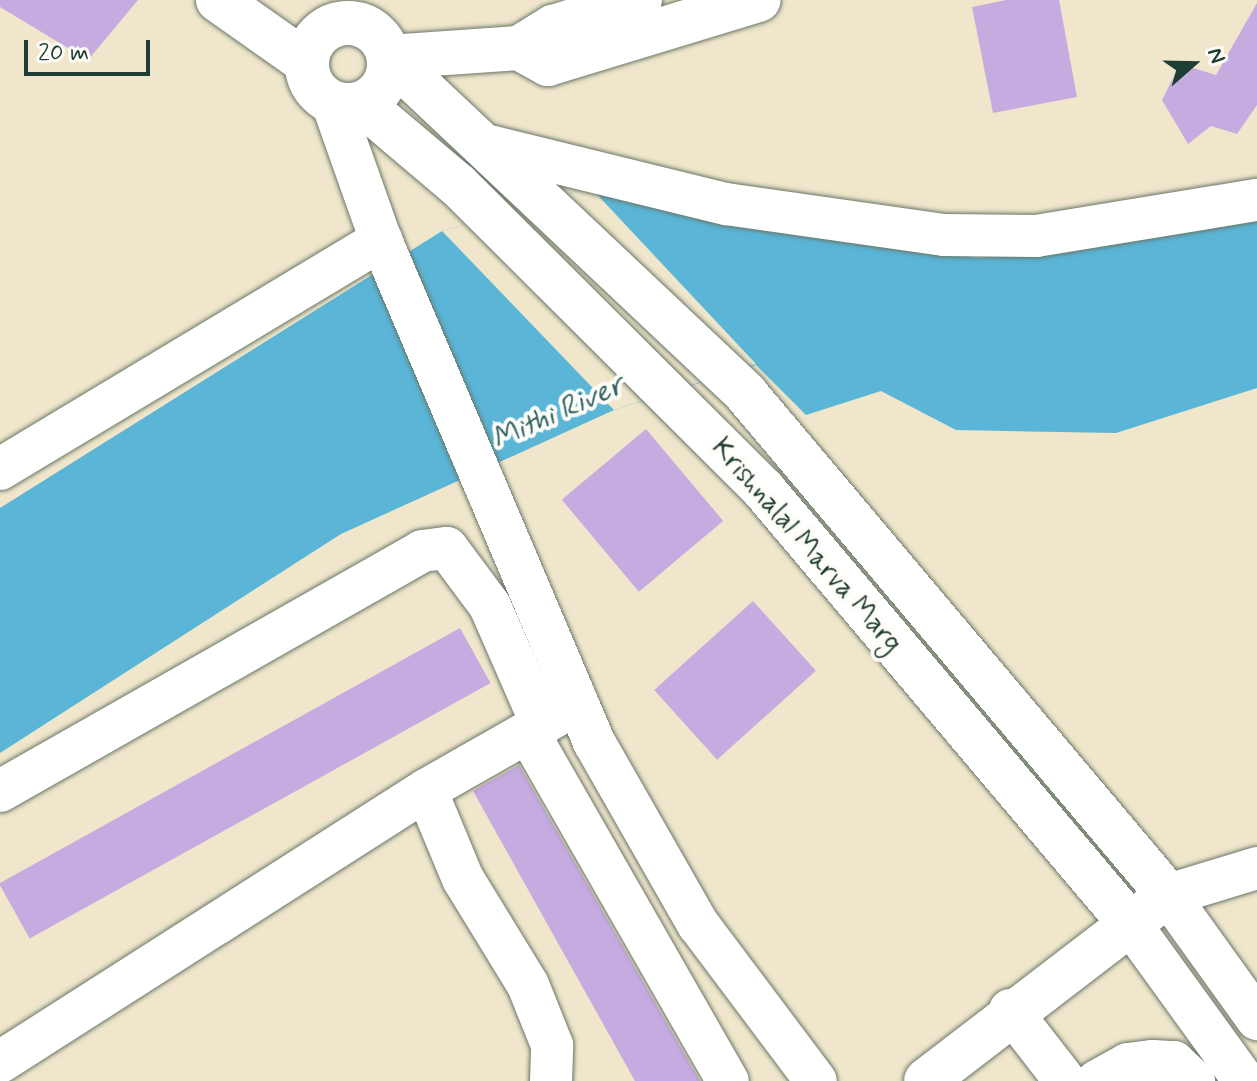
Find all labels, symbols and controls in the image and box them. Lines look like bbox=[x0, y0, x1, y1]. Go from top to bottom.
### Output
scale bar bbox=[28, 24, 154, 74]
north arrow bbox=[1153, 24, 1233, 104]
text: 20 m bbox=[38, 38, 89, 69]
text: N bbox=[1200, 44, 1231, 67]
water label: Mithi River bbox=[487, 368, 629, 458]
street label: Krishnalal Marva Marg bbox=[704, 433, 908, 659]

